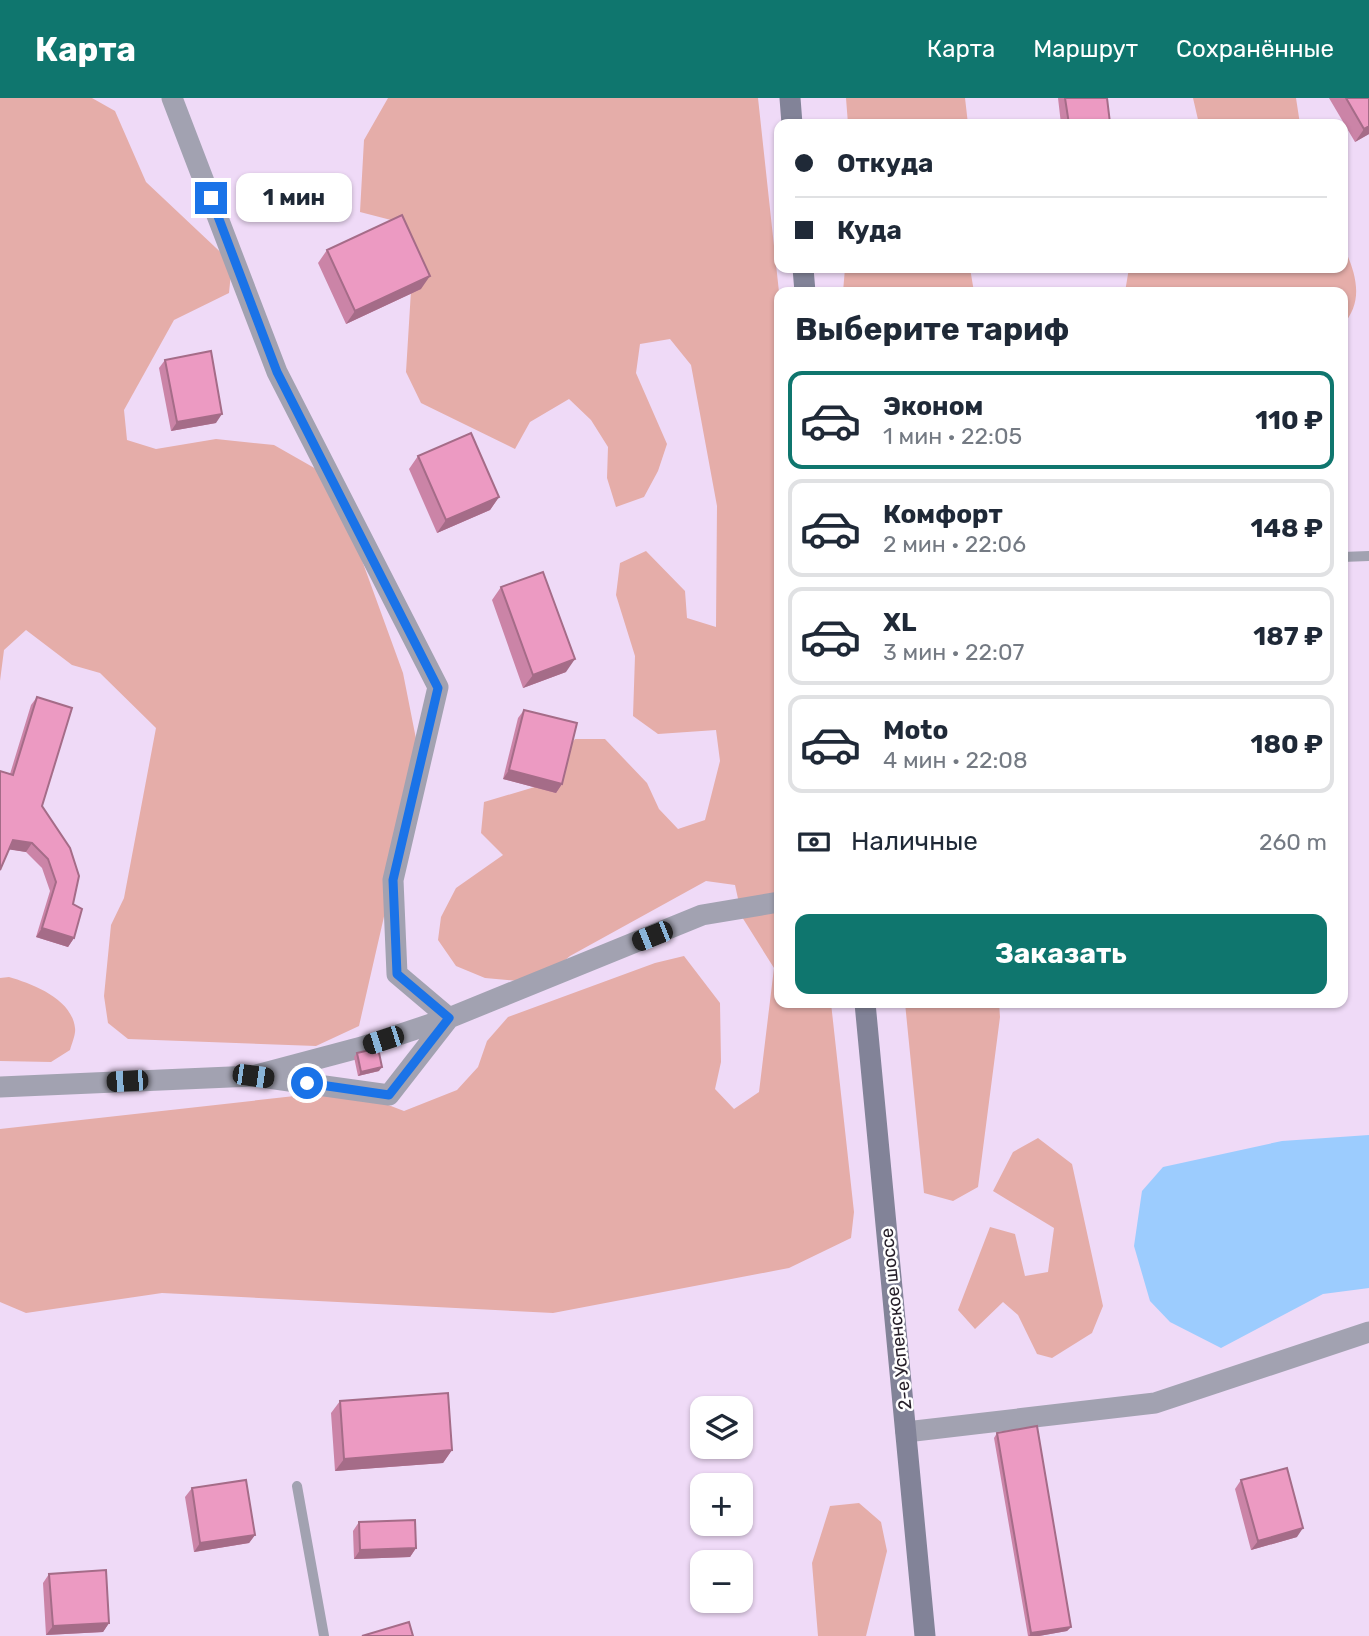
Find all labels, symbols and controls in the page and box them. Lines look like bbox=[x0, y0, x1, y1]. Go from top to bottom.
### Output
text: Карта bbox=[35, 30, 136, 69]
text: Карта bbox=[927, 35, 995, 63]
text: Маршрут bbox=[1033, 35, 1138, 63]
text: Сохранённые bbox=[1176, 35, 1334, 63]
text: Откуда bbox=[837, 148, 933, 179]
callout: 1 мин bbox=[235, 174, 351, 222]
route end bbox=[195, 182, 227, 214]
text: 1 мин bbox=[263, 183, 325, 211]
text: Куда bbox=[837, 215, 902, 246]
text: Выберите тариф bbox=[795, 310, 1069, 348]
icon: car bbox=[799, 389, 862, 452]
text: Эконом bbox=[883, 391, 983, 422]
text: 110 ₽ bbox=[1255, 405, 1323, 436]
text: 1 мин · 22:05 bbox=[883, 422, 1022, 450]
icon: car bbox=[799, 497, 862, 560]
text: Комфорт bbox=[883, 499, 1003, 530]
text: 148 ₽ bbox=[1250, 513, 1323, 544]
text: 2 мин · 22:06 bbox=[883, 530, 1026, 558]
icon: car bbox=[799, 605, 862, 668]
text: XL bbox=[883, 607, 916, 638]
text: 187 ₽ bbox=[1253, 621, 1323, 652]
text: 3 мин · 22:07 bbox=[883, 638, 1024, 666]
icon: car bbox=[799, 713, 862, 776]
text: Moto bbox=[883, 715, 948, 746]
text: 180 ₽ bbox=[1251, 729, 1323, 760]
text: 4 мин · 22:08 bbox=[883, 746, 1028, 774]
icon: cash bbox=[795, 823, 833, 861]
text: Наличные bbox=[851, 826, 978, 857]
text: 260 m bbox=[1259, 828, 1327, 856]
button: Заказать bbox=[795, 914, 1327, 994]
car bbox=[629, 918, 676, 954]
car bbox=[360, 1024, 407, 1056]
car bbox=[231, 1063, 276, 1089]
route start bbox=[291, 1067, 323, 1099]
car bbox=[106, 1069, 149, 1093]
street label: 2-е Успенское шоссе bbox=[876, 1227, 916, 1411]
map controls bbox=[690, 1396, 753, 1613]
button: layers bbox=[690, 1396, 753, 1459]
button: + bbox=[690, 1473, 753, 1536]
button: − bbox=[690, 1550, 753, 1613]

